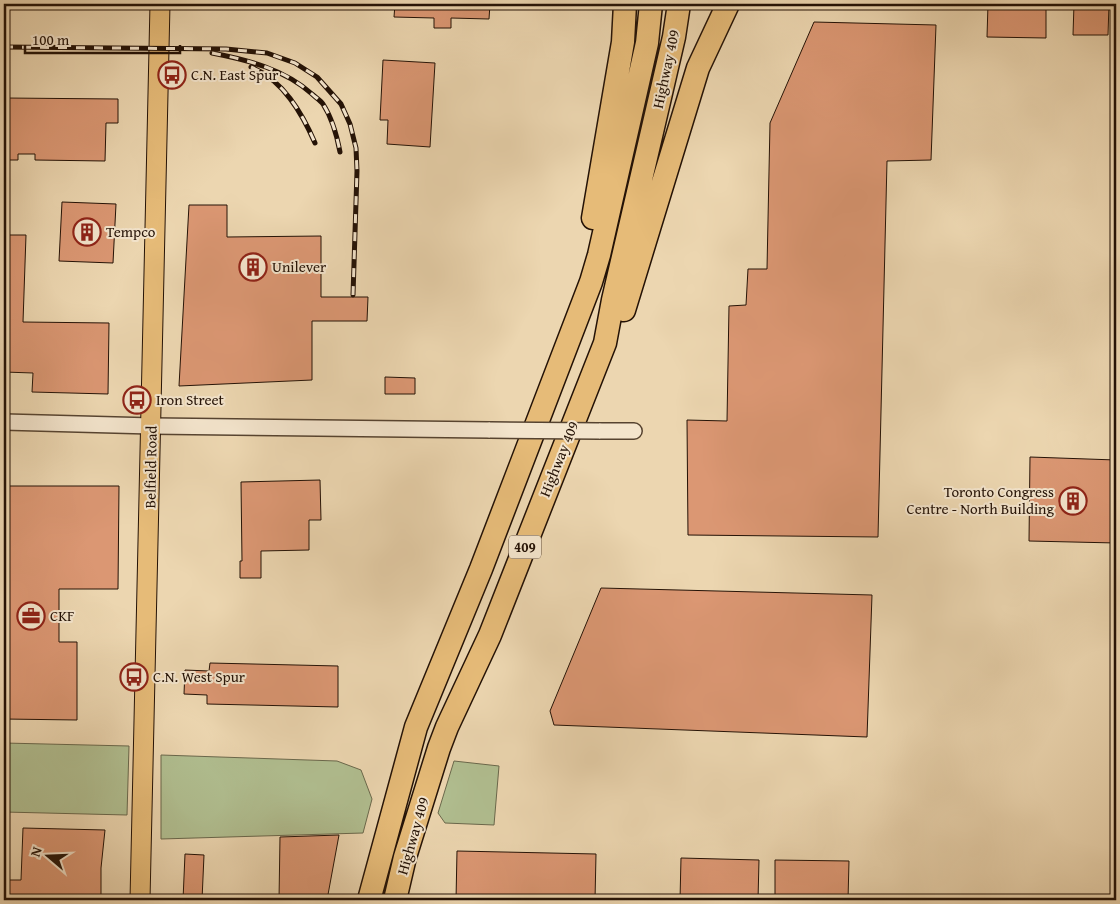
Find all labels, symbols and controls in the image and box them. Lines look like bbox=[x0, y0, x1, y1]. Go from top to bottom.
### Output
scale bar bbox=[25, 22, 180, 54]
street label: Highway 409 bbox=[647, 28, 684, 110]
text: 100 m bbox=[32, 29, 70, 50]
bus stop icon: C.N. East Spur bbox=[157, 60, 187, 90]
place label: C.N. East Spur bbox=[191, 64, 279, 85]
building icon: Tempco bbox=[72, 217, 102, 247]
place label: Tempco bbox=[106, 221, 156, 242]
building icon: Unilever bbox=[238, 252, 268, 282]
place label: Unilever bbox=[272, 256, 326, 277]
bus stop icon: Iron Street bbox=[122, 385, 152, 415]
place label: Iron Street bbox=[156, 389, 225, 410]
street label: Highway 409 bbox=[534, 418, 583, 500]
street label: Belfield Road bbox=[139, 425, 162, 509]
place label: Toronto Congress Centre - North Building bbox=[907, 481, 1055, 519]
building icon: Toronto Congress Centre - North Building bbox=[1058, 486, 1088, 516]
road number: 409 bbox=[509, 536, 541, 558]
office icon: CKF bbox=[16, 601, 46, 631]
place label: CKF bbox=[50, 605, 74, 626]
bus stop icon: C.N. West Spur bbox=[119, 662, 149, 692]
place label: C.N. West Spur bbox=[153, 666, 245, 687]
street label: Highway 409 bbox=[391, 795, 434, 877]
north arrow bbox=[22, 832, 72, 882]
text: N bbox=[25, 843, 47, 859]

